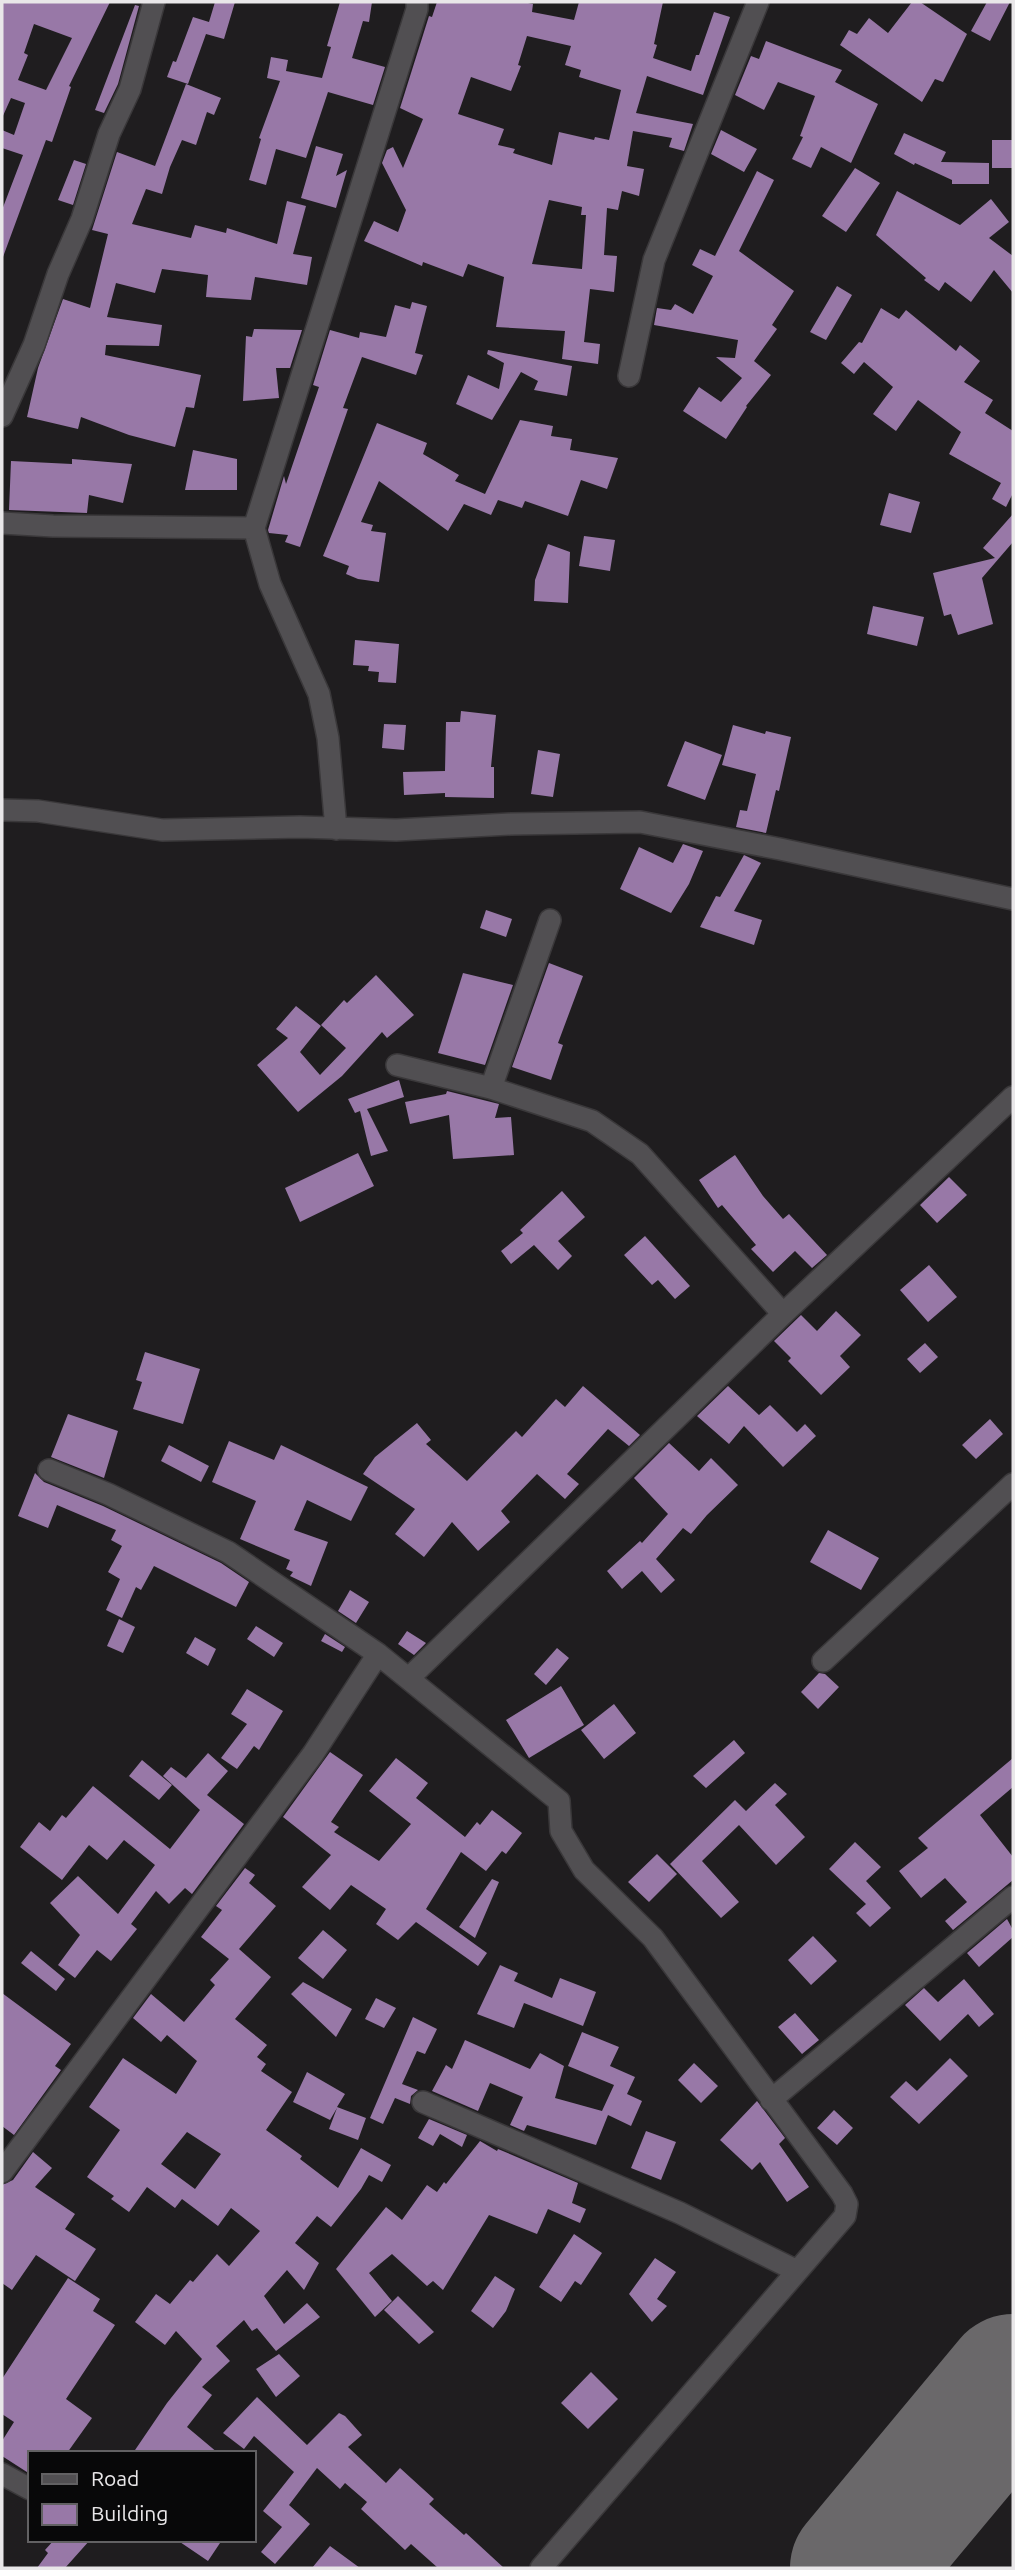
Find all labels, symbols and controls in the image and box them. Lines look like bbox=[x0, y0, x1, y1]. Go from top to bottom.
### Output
legend bbox=[28, 2451, 256, 2542]
text: Road bbox=[91, 2466, 139, 2490]
text: Building bbox=[91, 2501, 168, 2525]

